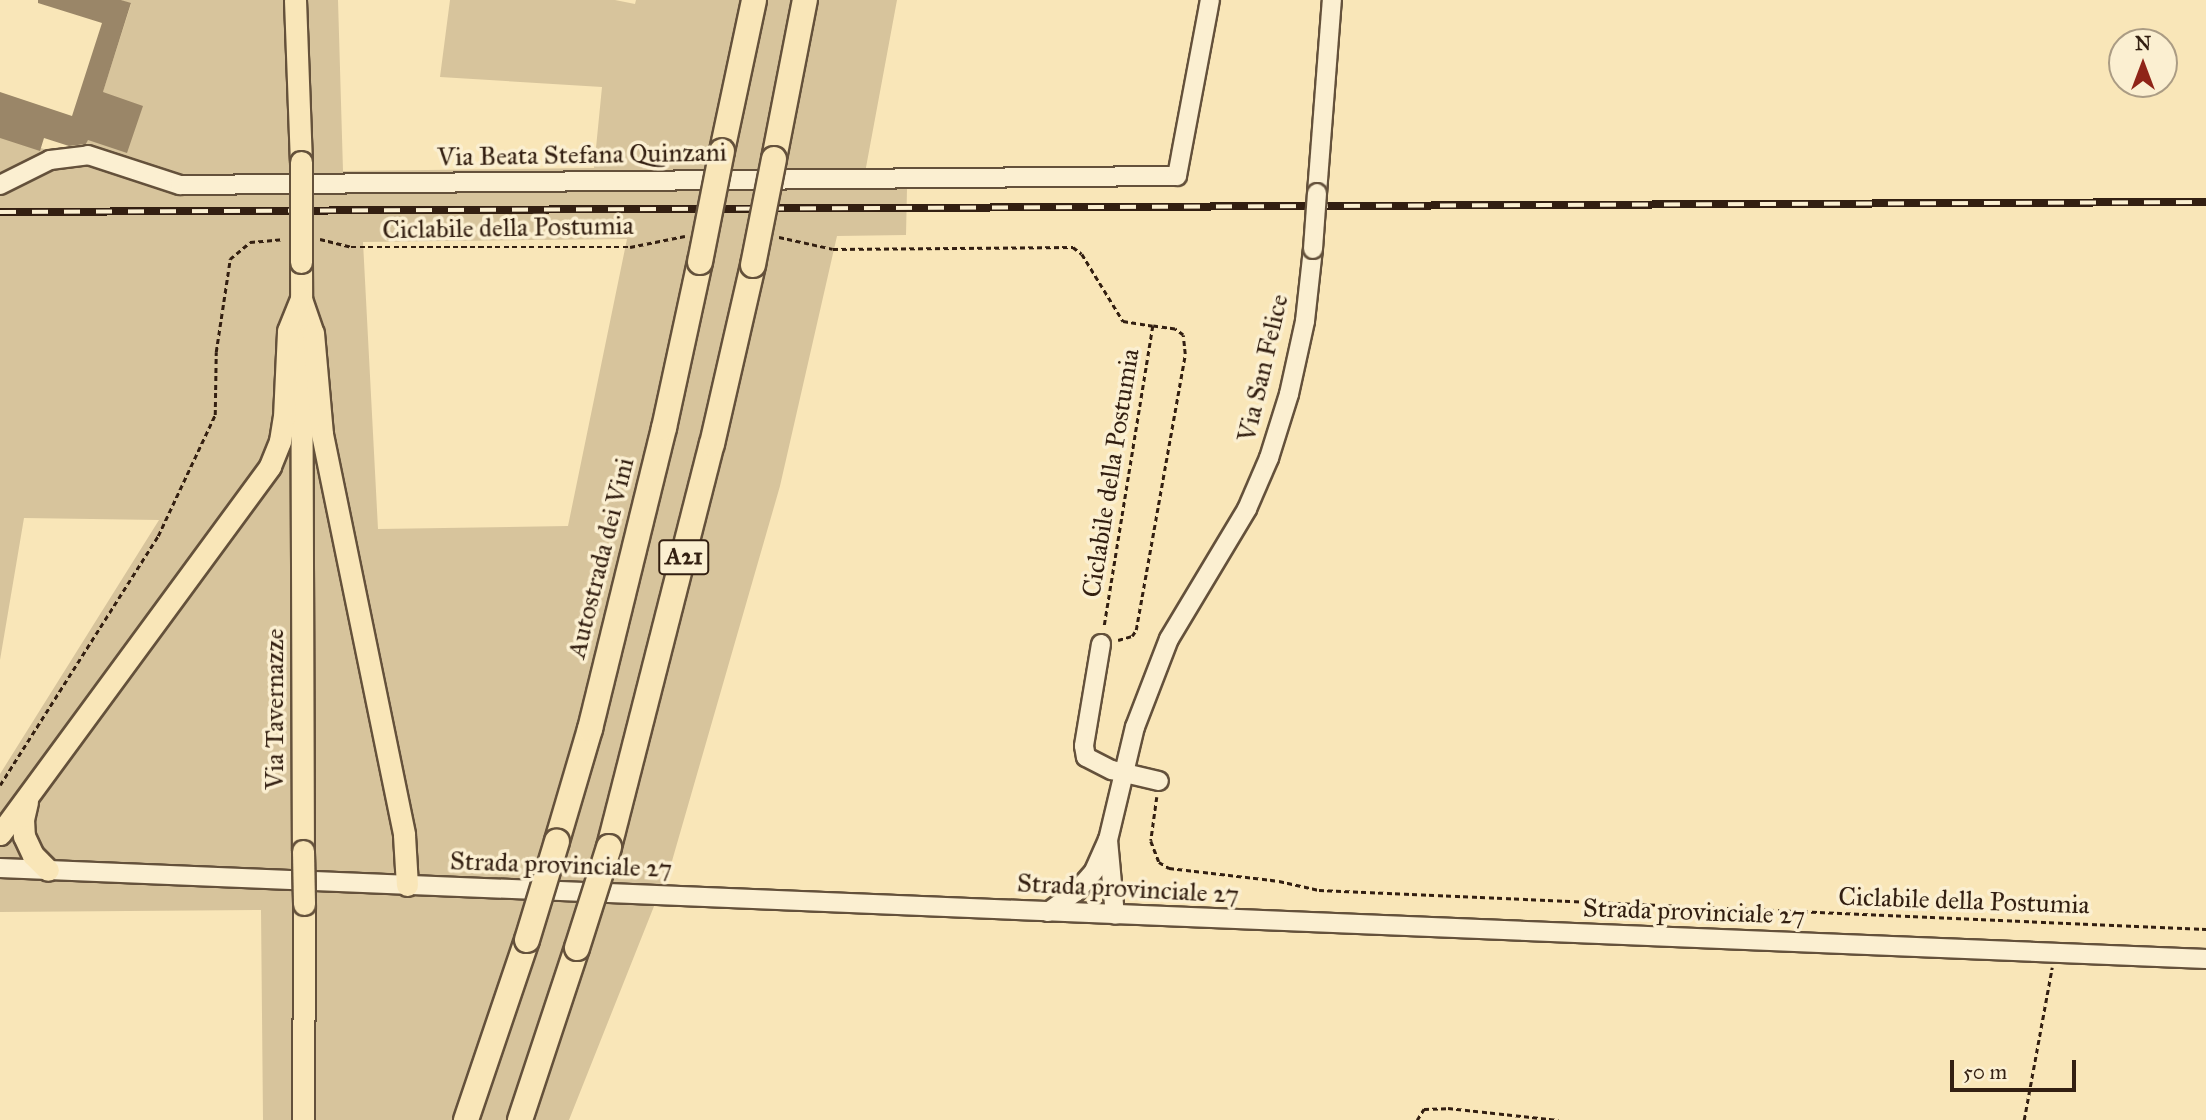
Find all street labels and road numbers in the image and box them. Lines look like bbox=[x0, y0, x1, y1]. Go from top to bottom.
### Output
street label: Via Beata Stefana Quinzani bbox=[437, 137, 727, 173]
street label: Ciclabile della Postumia bbox=[382, 210, 634, 246]
street label: Via San Felice bbox=[1231, 291, 1295, 445]
street label: Ciclabile della Postumia bbox=[1076, 346, 1146, 600]
street label: Autostrada dei Vini bbox=[561, 454, 641, 662]
road number: A21 bbox=[658, 536, 710, 578]
street label: Via Tavernazze bbox=[259, 628, 291, 790]
street label: Strada provinciale 27 bbox=[449, 846, 673, 884]
street label: Strada provinciale 27 bbox=[1016, 868, 1240, 910]
street label: Ciclabile della Postumia bbox=[1838, 881, 2090, 921]
street label: Strada provinciale 27 bbox=[1582, 893, 1806, 931]

